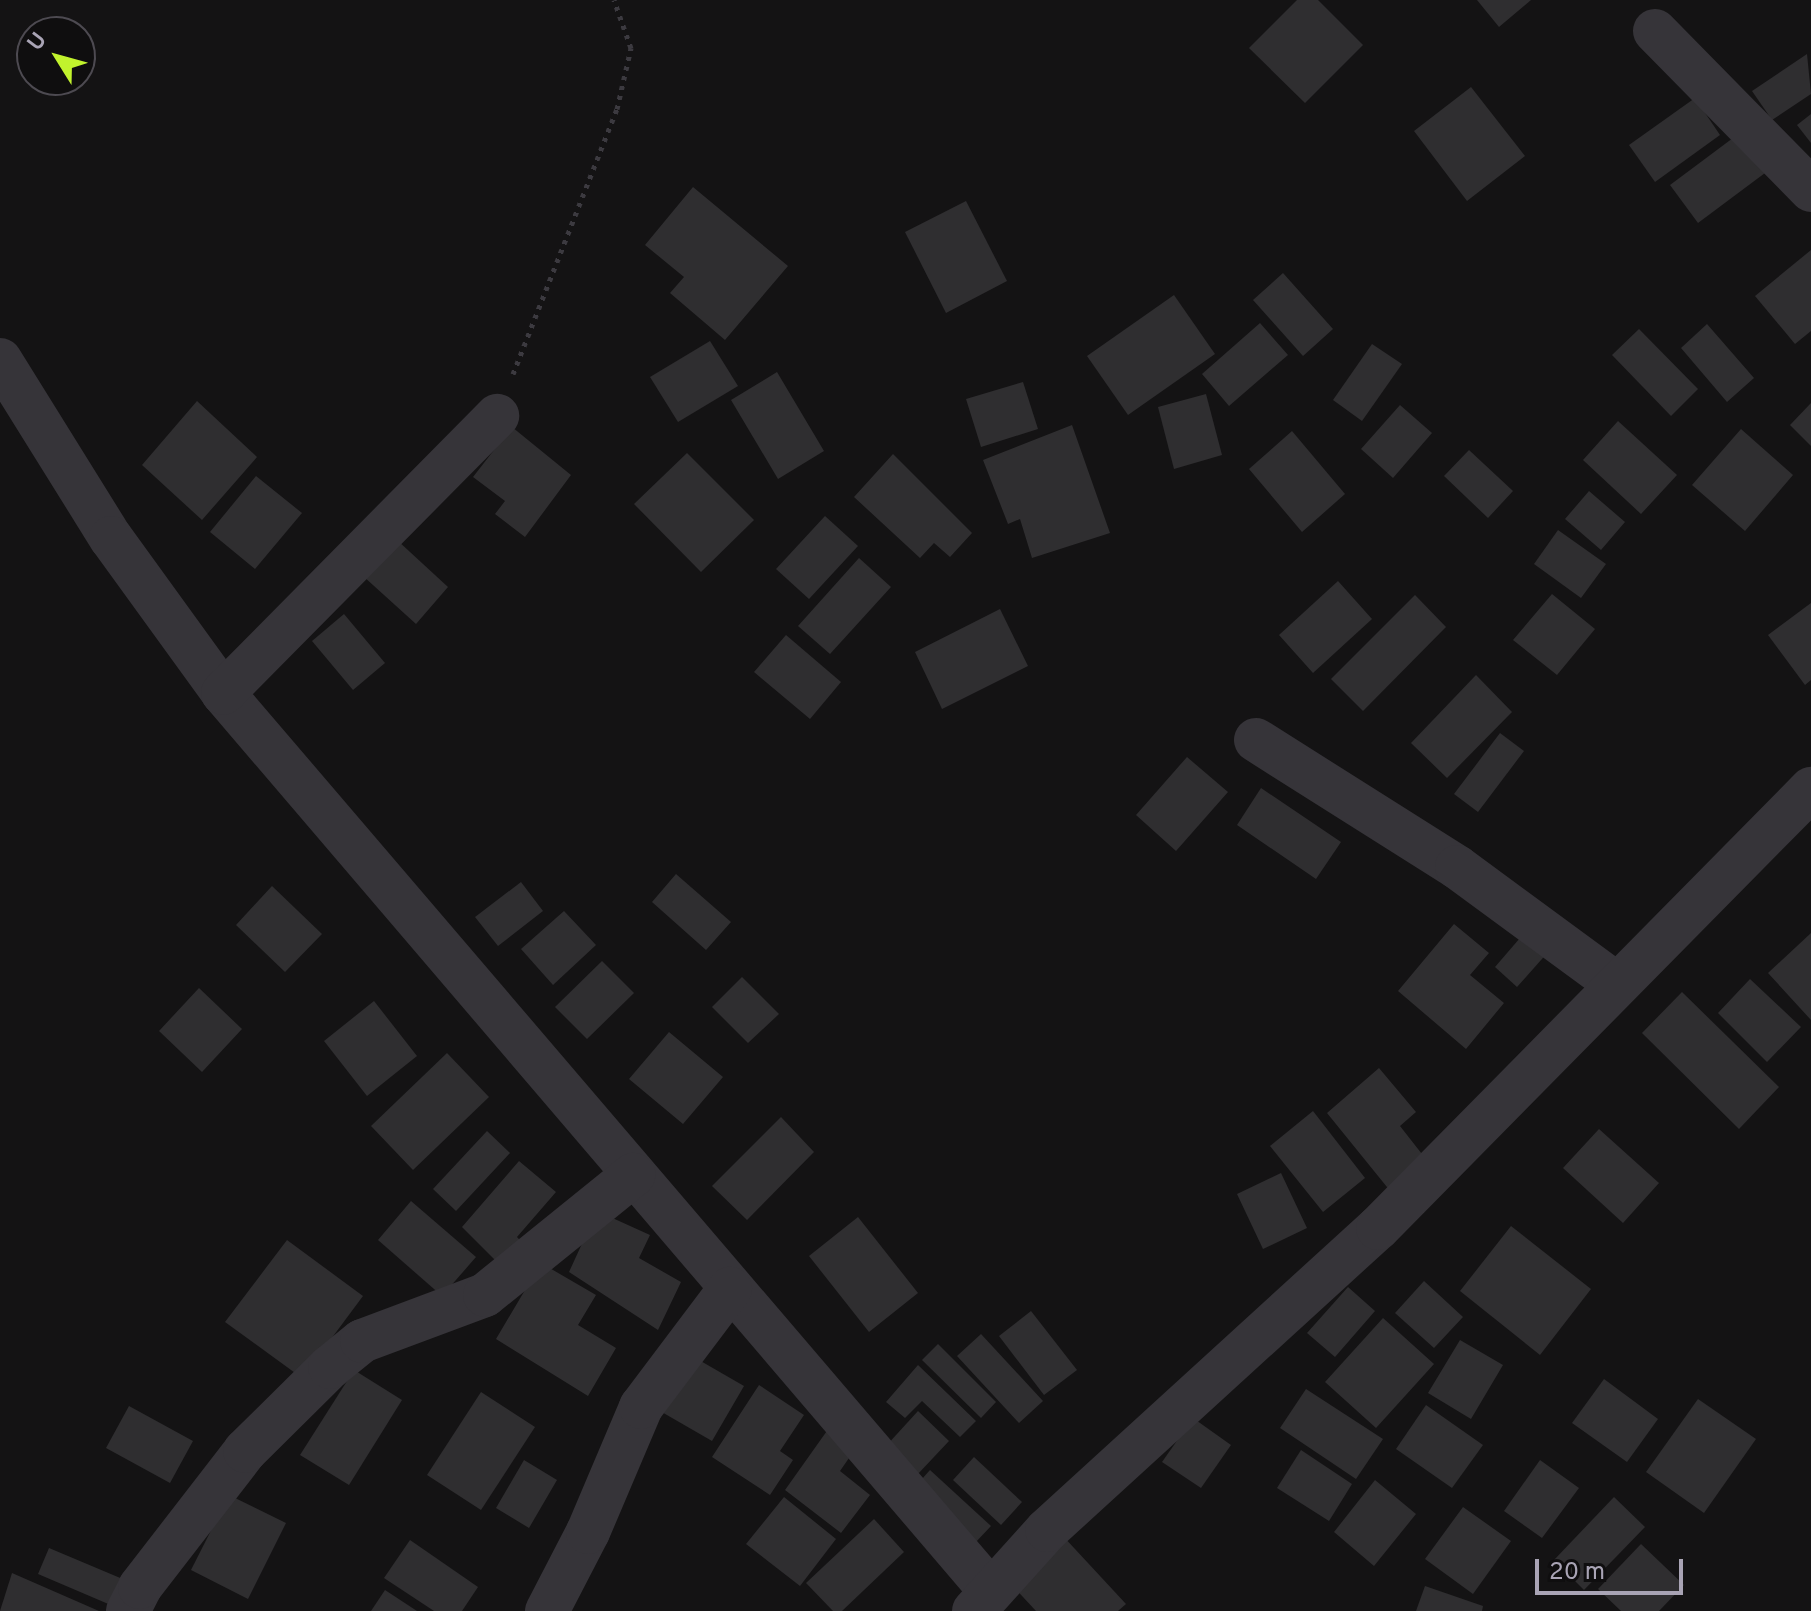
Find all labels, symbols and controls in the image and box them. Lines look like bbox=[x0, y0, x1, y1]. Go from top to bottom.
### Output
north arrow bbox=[16, 16, 96, 96]
text: U bbox=[23, 28, 54, 57]
scale bar bbox=[1539, 1543, 1687, 1593]
text: 20 m bbox=[1549, 1558, 1605, 1588]

